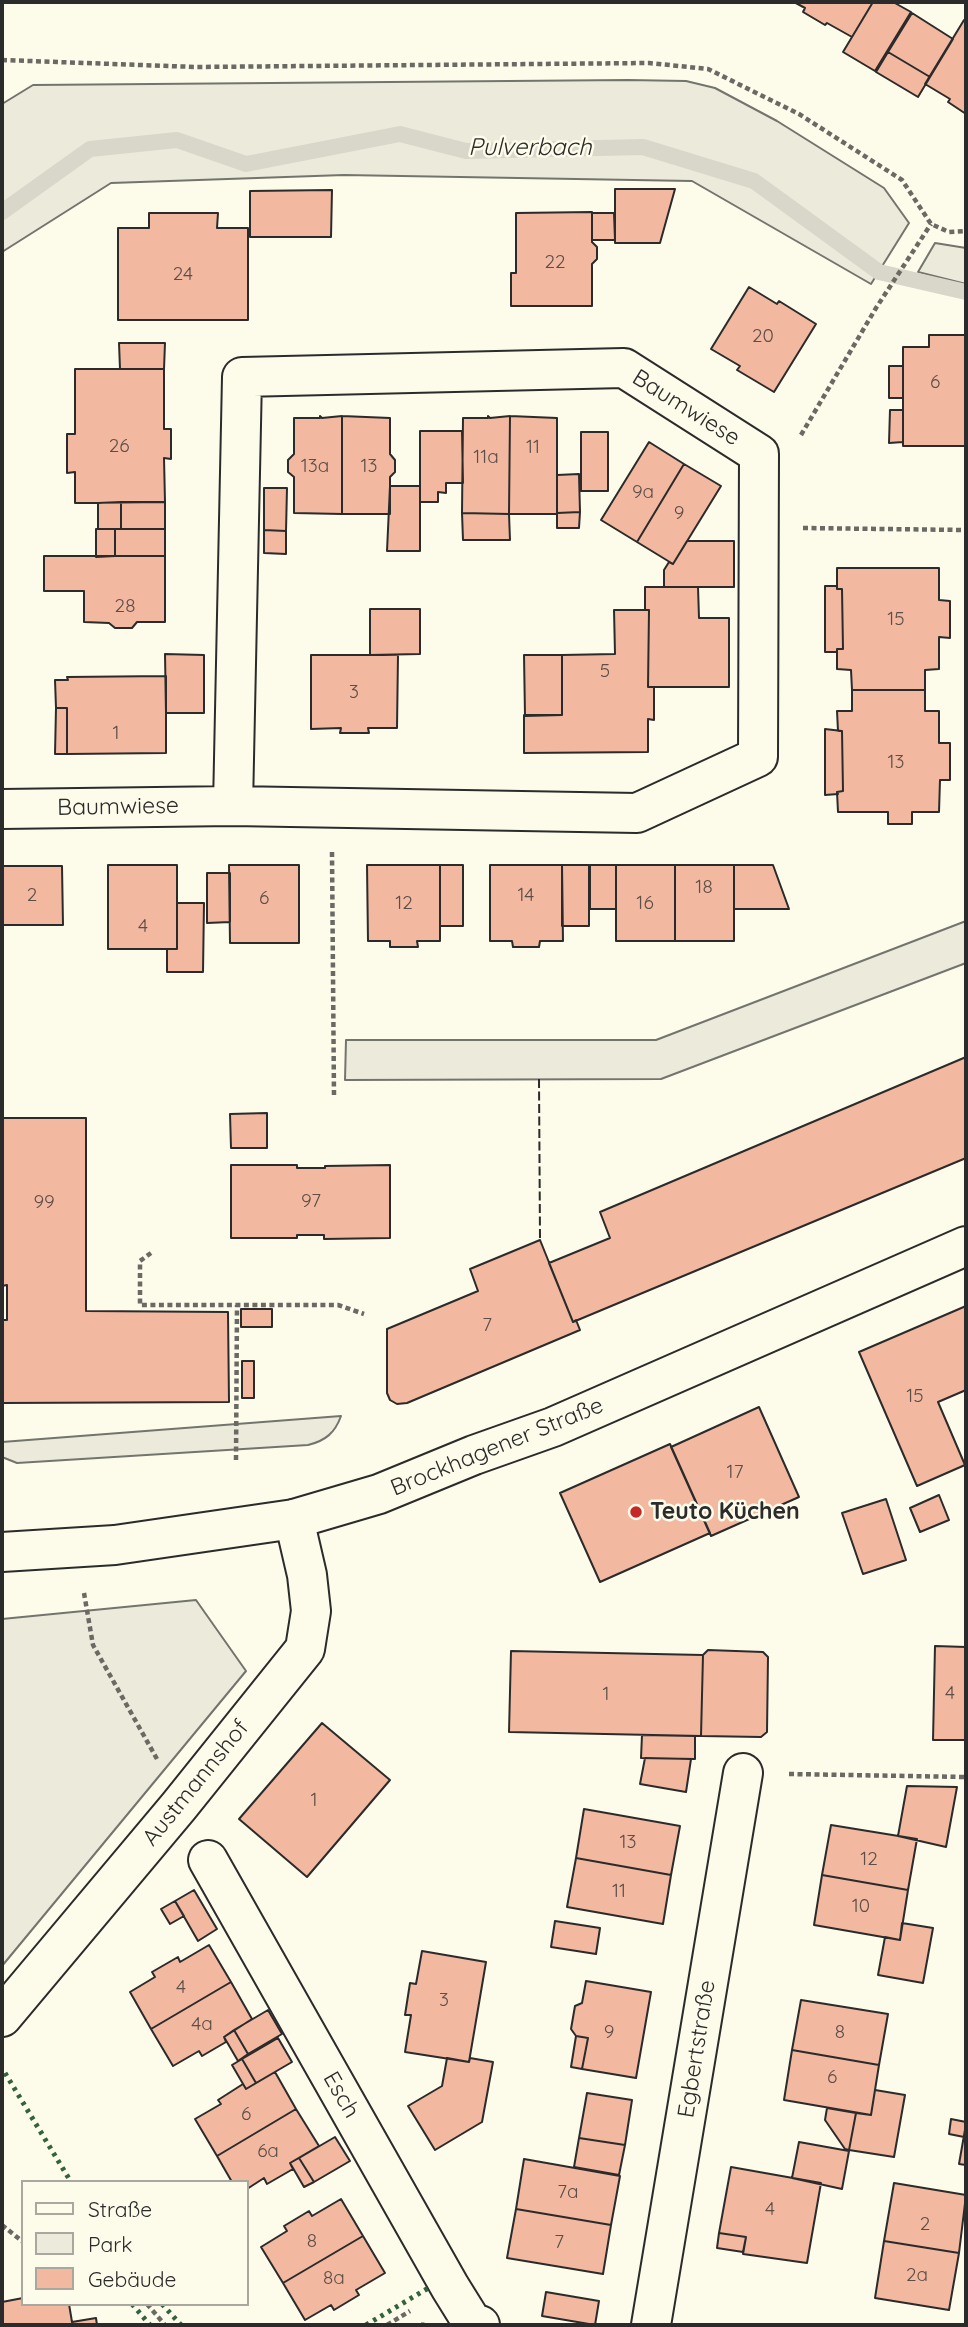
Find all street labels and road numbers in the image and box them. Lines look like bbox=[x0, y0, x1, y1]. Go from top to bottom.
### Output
street label: Baumwiese bbox=[627, 364, 745, 452]
street label: Baumwiese bbox=[57, 792, 179, 822]
street label: Brockhagener Straße bbox=[387, 1392, 607, 1502]
street label: Austmannshof bbox=[137, 1715, 255, 1851]
street label: Egbertstraße bbox=[672, 1978, 722, 2120]
street label: Esch bbox=[317, 2067, 365, 2123]

